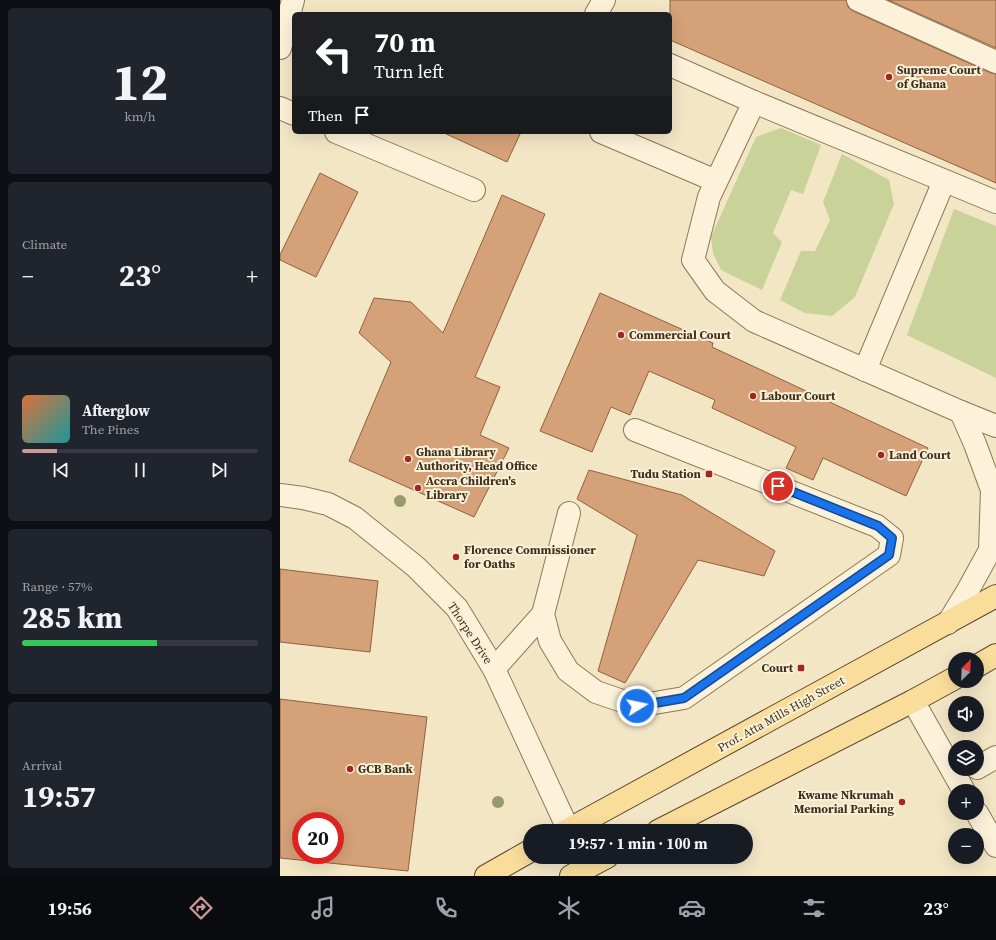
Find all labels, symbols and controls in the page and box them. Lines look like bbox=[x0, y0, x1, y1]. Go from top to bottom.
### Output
text: 70 m bbox=[374, 23, 436, 61]
icon: left bbox=[308, 28, 360, 80]
text: 12 bbox=[112, 46, 168, 117]
text: Turn left bbox=[374, 59, 444, 84]
place label: Supreme Court of Ghana bbox=[897, 62, 981, 92]
marker: Supreme Court of Ghana bbox=[884, 72, 894, 82]
icon: arrive bbox=[351, 104, 373, 126]
text: Then bbox=[308, 105, 343, 126]
text: km/h bbox=[125, 108, 155, 125]
text: Climate bbox=[22, 236, 67, 253]
text: 23° bbox=[119, 255, 161, 296]
text: − bbox=[22, 261, 34, 291]
text: + bbox=[246, 261, 258, 291]
place label: Commercial Court bbox=[629, 327, 732, 343]
marker: Commercial Court bbox=[616, 330, 626, 340]
place label: Labour Court bbox=[761, 388, 836, 404]
marker: Labour Court bbox=[748, 391, 758, 401]
text: Afterglow bbox=[82, 400, 150, 421]
text: The Pines bbox=[82, 421, 139, 438]
place label: Ghana Library Authority, Head Office bbox=[416, 444, 538, 474]
place label: Land Court bbox=[889, 447, 952, 463]
marker: Land Court bbox=[876, 450, 886, 460]
marker: Ghana Library Authority, Head Office bbox=[403, 454, 413, 464]
icon: previous bbox=[50, 459, 72, 481]
icon: pause bbox=[129, 459, 151, 481]
icon: next bbox=[208, 459, 230, 481]
place label: Tudu Station bbox=[630, 466, 702, 482]
marker: Tudu Station bbox=[704, 469, 714, 479]
pin bbox=[761, 469, 795, 503]
place label: Accra Children's Library bbox=[426, 473, 517, 503]
icon: arrive bbox=[767, 475, 789, 497]
marker: Accra Children's Library bbox=[413, 483, 423, 493]
place label: Florence Commissioner for Oaths bbox=[464, 542, 596, 572]
marker: Florence Commissioner for Oaths bbox=[451, 552, 461, 562]
text: Range · 57% bbox=[22, 578, 93, 595]
text: 285 km bbox=[22, 597, 122, 638]
street label: Thorpe Drive bbox=[444, 599, 496, 667]
north arrow bbox=[948, 652, 984, 688]
map controls bbox=[948, 652, 984, 864]
place label: Court bbox=[762, 660, 794, 676]
marker: Court bbox=[796, 663, 806, 673]
street label: Prof. Atta Mills High Street bbox=[715, 672, 848, 756]
position arrow bbox=[616, 685, 658, 727]
button: sound bbox=[948, 696, 984, 732]
button: layers bbox=[948, 740, 984, 776]
text: Arrival bbox=[22, 757, 62, 774]
place label: GCB Bank bbox=[358, 761, 414, 777]
marker: GCB Bank bbox=[345, 764, 355, 774]
text: 19:57 bbox=[22, 776, 96, 817]
button: + bbox=[948, 784, 984, 820]
place label: Kwame Nkrumah Memorial Parking bbox=[794, 787, 895, 817]
marker: Kwame Nkrumah Memorial Parking bbox=[897, 797, 907, 807]
speed limit sign: 20 bbox=[292, 812, 344, 864]
button: − bbox=[948, 828, 984, 864]
text: 19:57 · 1 min · 100 m bbox=[569, 833, 708, 854]
icon: directions bbox=[187, 894, 215, 922]
icon: music bbox=[309, 894, 337, 922]
icon: phone bbox=[432, 894, 460, 922]
icon: climate bbox=[555, 894, 583, 922]
icon: car bbox=[678, 894, 706, 922]
icon: filters bbox=[800, 894, 828, 922]
text: 19:56 bbox=[47, 896, 92, 921]
text: 23° bbox=[923, 896, 949, 921]

